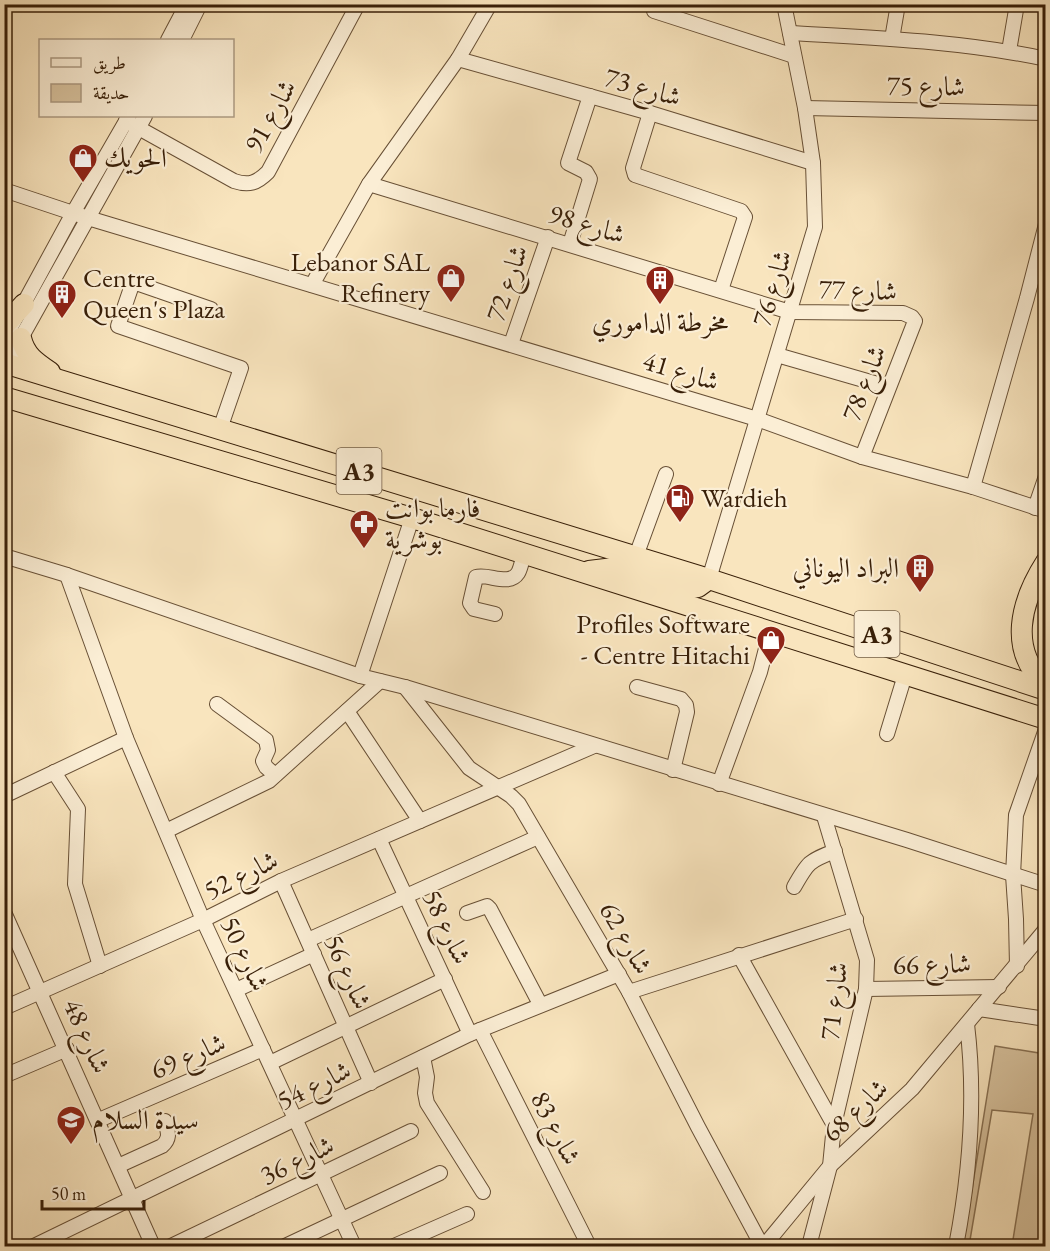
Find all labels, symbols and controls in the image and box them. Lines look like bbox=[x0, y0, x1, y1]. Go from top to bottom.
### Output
legend bbox=[39, 39, 234, 117]
text: طريق bbox=[93, 51, 126, 75]
street label: شارع 73 bbox=[599, 59, 686, 119]
street label: شارع 75 bbox=[887, 67, 965, 109]
street label: شارع 91 bbox=[235, 73, 308, 161]
text: حديقة bbox=[93, 81, 129, 104]
place label: الحويك bbox=[104, 140, 167, 175]
shop icon: الحويك bbox=[67, 142, 99, 184]
street label: شارع 98 bbox=[543, 195, 630, 256]
street label: شارع 72 bbox=[477, 240, 541, 327]
place label: Lebanor SAL Refinery bbox=[291, 244, 430, 310]
street label: شارع 76 bbox=[743, 245, 804, 332]
place label: Centre Queen's Plaza bbox=[83, 260, 225, 326]
shop icon: Lebanor SAL Refinery bbox=[435, 262, 467, 304]
building icon: مخرطة الداموري bbox=[644, 264, 676, 306]
street label: شارع 77 bbox=[818, 271, 898, 313]
building icon: Centre Queen's Plaza bbox=[46, 278, 78, 320]
place label: مخرطة الداموري bbox=[592, 304, 729, 343]
street label: شارع 78 bbox=[833, 340, 899, 427]
street label: شارع 41 bbox=[637, 342, 724, 403]
road number: A3 bbox=[336, 448, 382, 494]
place label: Wardieh bbox=[701, 480, 788, 515]
fuel station icon: Wardieh bbox=[664, 482, 696, 524]
place label: فارما بوانت بوشرية bbox=[385, 490, 481, 557]
pharmacy icon: فارما بوانت بوشرية bbox=[348, 508, 380, 550]
place label: البراد اليوناني bbox=[793, 550, 899, 590]
building icon: البراد اليوناني bbox=[904, 552, 936, 594]
place label: Profiles Software - Centre Hitachi bbox=[576, 606, 750, 672]
road number: A3 bbox=[854, 611, 900, 657]
shop icon: Profiles Software - Centre Hitachi bbox=[755, 624, 787, 666]
street label: شارع 52 bbox=[198, 842, 286, 912]
street label: شارع 58 bbox=[411, 884, 480, 972]
street label: شارع 62 bbox=[587, 895, 661, 983]
street label: شارع 50 bbox=[209, 911, 278, 999]
street label: شارع 56 bbox=[312, 929, 380, 1017]
street label: شارع 66 bbox=[893, 945, 971, 987]
street label: شارع 71 bbox=[811, 960, 861, 1042]
street label: شارع 48 bbox=[51, 993, 119, 1081]
street label: شارع 69 bbox=[145, 1024, 233, 1092]
street label: شارع 54 bbox=[271, 1052, 359, 1122]
street label: شارع 68 bbox=[814, 1070, 899, 1153]
street label: شارع 83 bbox=[519, 1085, 590, 1173]
place label: سيدة السلام bbox=[92, 1102, 199, 1143]
school or university icon: سيدة السلام bbox=[55, 1104, 87, 1146]
street label: شارع 36 bbox=[254, 1127, 342, 1197]
scale bar bbox=[42, 1173, 144, 1211]
text: 50 m bbox=[51, 1182, 86, 1205]

